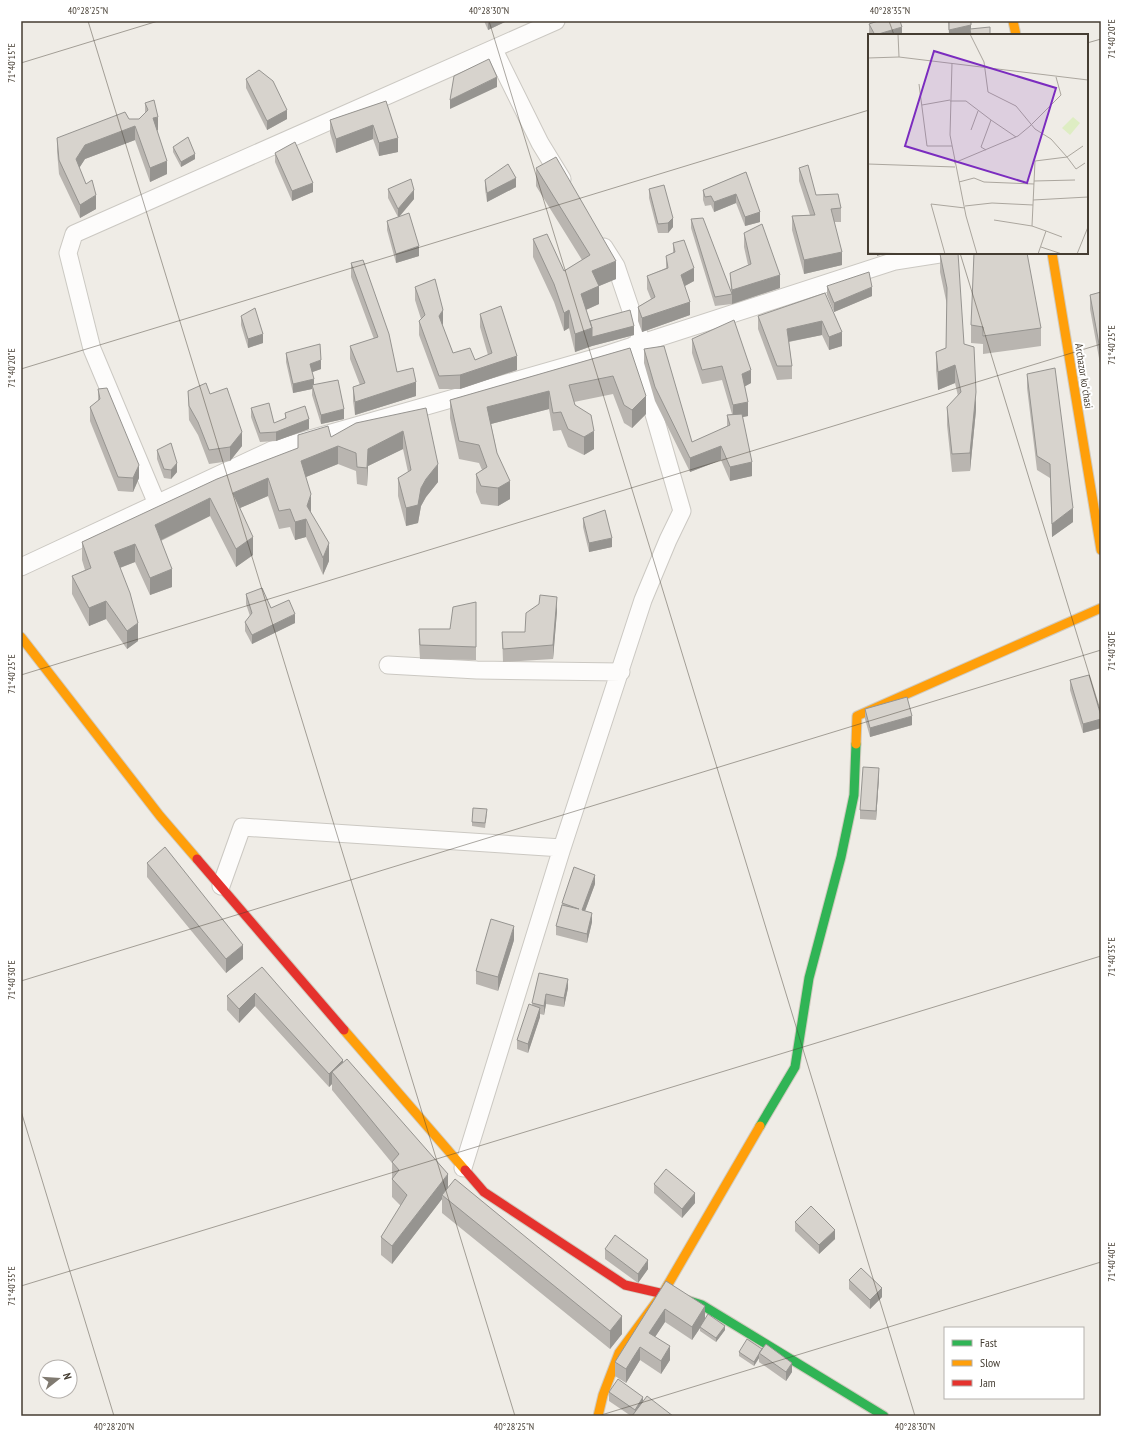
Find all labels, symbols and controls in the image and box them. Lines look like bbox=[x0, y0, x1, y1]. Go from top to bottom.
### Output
text: 40°28'25"N bbox=[68, 4, 108, 17]
text: 40°28'30"N bbox=[469, 4, 509, 17]
text: 40°28'35"N bbox=[870, 4, 910, 17]
text: 71°40'20"E bbox=[1105, 19, 1118, 59]
inset map bbox=[868, 34, 1088, 254]
text: 71°40'15"E bbox=[5, 43, 18, 83]
text: 71°40'25"E bbox=[1105, 325, 1118, 365]
street label: Archazor koʻchasi bbox=[1072, 342, 1096, 410]
text: 71°40'20"E bbox=[5, 348, 18, 388]
text: 71°40'30"E bbox=[1105, 631, 1118, 671]
text: 71°40'25"E bbox=[5, 654, 18, 694]
text: 71°40'35"E bbox=[1105, 937, 1118, 977]
text: 71°40'30"E bbox=[5, 960, 18, 1000]
text: 71°40'40"E bbox=[1105, 1242, 1118, 1282]
text: 71°40'35"E bbox=[5, 1266, 18, 1306]
legend bbox=[944, 1327, 1084, 1399]
text: Fast bbox=[980, 1335, 998, 1350]
text: Slow bbox=[980, 1355, 1001, 1370]
north arrow bbox=[38, 1359, 78, 1399]
text: N bbox=[60, 1371, 75, 1381]
text: Jam bbox=[979, 1375, 996, 1390]
text: 40°28'20"N bbox=[94, 1420, 134, 1433]
text: 40°28'25"N bbox=[494, 1420, 534, 1433]
text: 40°28'30"N bbox=[895, 1420, 935, 1433]

